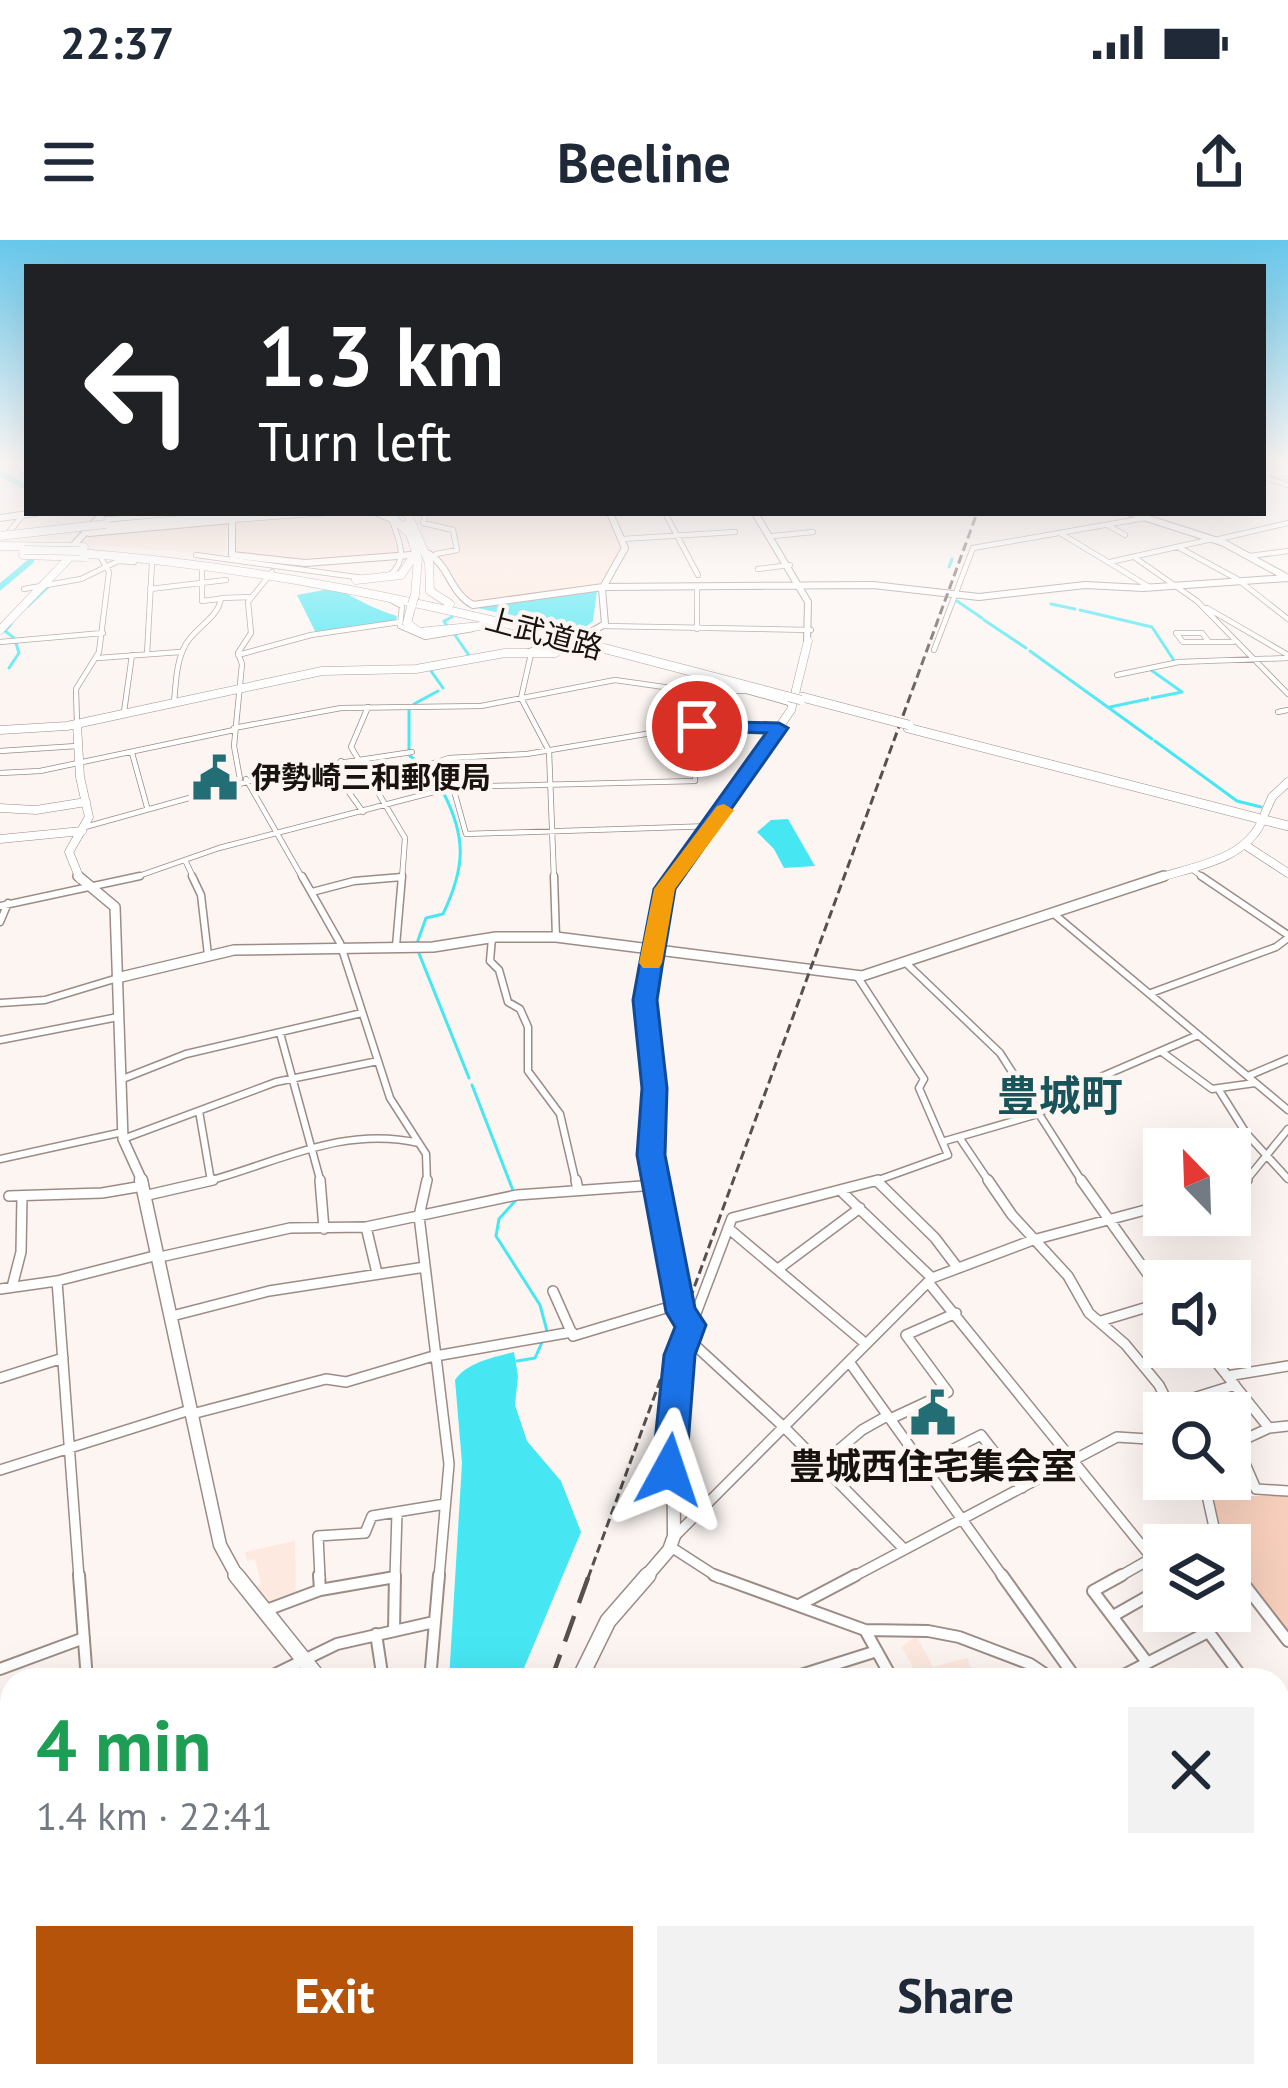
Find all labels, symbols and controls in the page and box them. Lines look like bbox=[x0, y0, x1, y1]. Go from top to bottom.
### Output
text: 22:37 bbox=[60, 13, 174, 71]
text: Beeline bbox=[557, 127, 731, 197]
icon: menu bbox=[36, 129, 102, 195]
icon: share bbox=[1186, 129, 1252, 195]
text: 1.3 km bbox=[258, 300, 504, 409]
icon: left bbox=[60, 312, 216, 468]
text: Turn left bbox=[258, 406, 452, 476]
street label: 上武道路 bbox=[481, 598, 607, 667]
pin bbox=[646, 675, 748, 777]
icon: arrive bbox=[664, 693, 730, 759]
public building icon: 伊勢崎三和郵便局 bbox=[190, 753, 240, 803]
place label: 伊勢崎三和郵便局 bbox=[251, 757, 491, 796]
district label: 豊城町 bbox=[997, 1068, 1123, 1123]
north arrow bbox=[1143, 1128, 1251, 1236]
map controls bbox=[1143, 1128, 1251, 1632]
button: sound bbox=[1143, 1260, 1251, 1368]
public building icon: 豊城西住宅集会室 bbox=[908, 1388, 958, 1438]
button: search bbox=[1143, 1392, 1251, 1500]
position arrow bbox=[606, 1407, 732, 1533]
place label: 豊城西住宅集会室 bbox=[789, 1442, 1077, 1489]
button: layers bbox=[1143, 1524, 1251, 1632]
text: 4 min bbox=[36, 1698, 212, 1791]
button: close bbox=[1128, 1707, 1254, 1833]
text: 1.4 km · 22:41 bbox=[36, 1790, 272, 1841]
button: Exit bbox=[36, 1926, 633, 2064]
button: Share bbox=[657, 1926, 1254, 2064]

